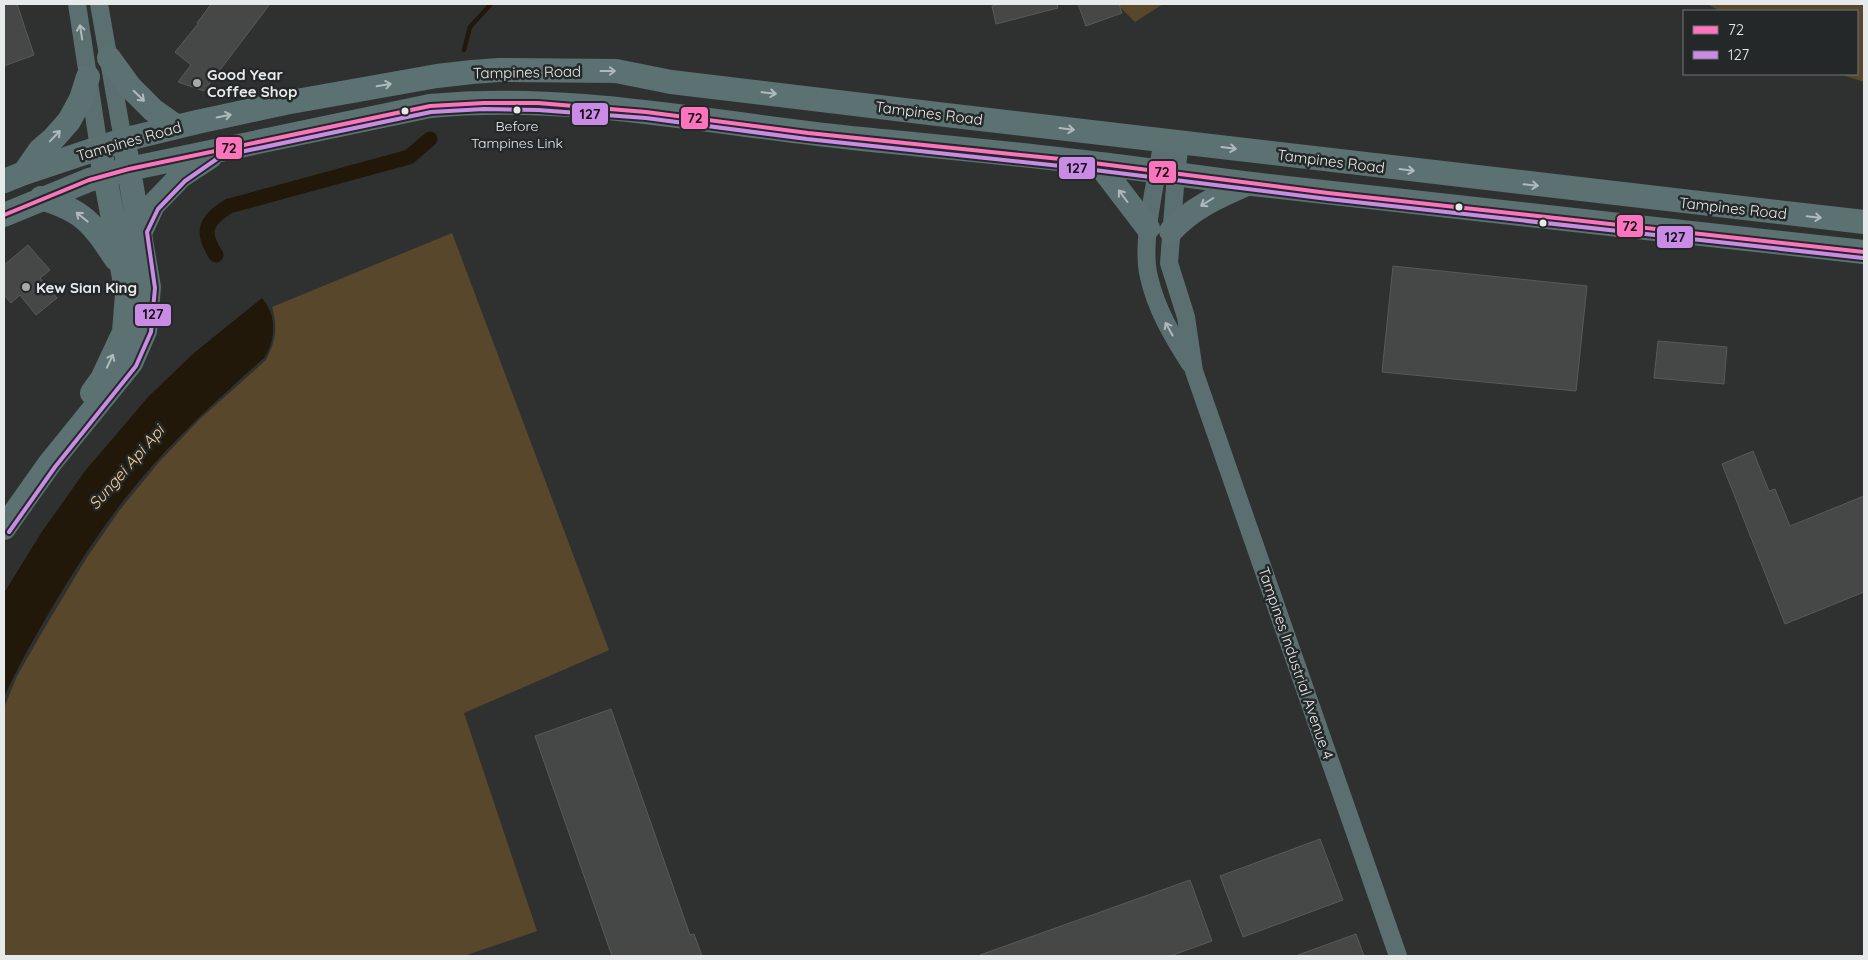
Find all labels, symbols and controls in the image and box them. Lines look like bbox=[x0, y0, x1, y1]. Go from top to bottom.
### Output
legend bbox=[1683, 10, 1858, 75]
text: 72 bbox=[1728, 20, 1744, 39]
one-way arrow bbox=[75, 24, 85, 40]
text: 127 bbox=[1728, 45, 1750, 64]
street label: Tampines Road bbox=[473, 62, 581, 82]
place label: Good Year Coffee Shop bbox=[207, 65, 297, 101]
one-way arrow bbox=[600, 66, 616, 76]
marker: Good Year Coffee Shop bbox=[191, 77, 203, 89]
one-way arrow bbox=[375, 80, 391, 90]
one-way arrow bbox=[760, 88, 776, 98]
one-way arrow bbox=[132, 90, 145, 102]
street label: Tampines Road bbox=[874, 97, 984, 129]
line badge: 127 bbox=[571, 102, 609, 126]
marker: Before Tampines Link bbox=[512, 105, 522, 115]
text: 127 bbox=[579, 105, 601, 123]
unlabelled marker bbox=[400, 106, 410, 116]
line badge: 72 bbox=[680, 106, 709, 130]
text: 72 bbox=[687, 109, 703, 127]
one-way arrow bbox=[216, 111, 232, 120]
street label: Tampines Road bbox=[74, 117, 184, 165]
place label: Before Tampines Link bbox=[471, 117, 563, 152]
one-way arrow bbox=[1059, 124, 1075, 134]
one-way arrow bbox=[49, 130, 62, 142]
line badge: 72 bbox=[215, 136, 243, 160]
text: 72 bbox=[221, 139, 237, 157]
one-way arrow bbox=[1220, 144, 1236, 154]
street label: Tampines Road bbox=[1276, 145, 1386, 177]
line badge: 127 bbox=[1058, 156, 1096, 180]
text: 127 bbox=[1066, 159, 1088, 177]
line badge: 72 bbox=[1148, 160, 1177, 184]
text: 72 bbox=[1154, 163, 1170, 181]
one-way arrow bbox=[1399, 165, 1415, 175]
one-way arrow bbox=[1522, 180, 1538, 190]
one-way arrow bbox=[1118, 190, 1129, 203]
street label: Tampines Road bbox=[1678, 193, 1788, 223]
one-way arrow bbox=[1200, 198, 1214, 208]
unlabelled marker bbox=[1454, 202, 1464, 212]
one-way arrow bbox=[76, 212, 89, 223]
one-way arrow bbox=[1805, 212, 1821, 222]
line badge: 72 bbox=[1616, 214, 1644, 238]
text: 72 bbox=[1622, 217, 1638, 235]
unlabelled marker bbox=[1538, 218, 1548, 228]
line badge: 127 bbox=[1656, 225, 1694, 249]
text: 127 bbox=[1664, 228, 1686, 246]
place label: Kew Sian King bbox=[36, 278, 137, 297]
marker: Kew Sian King bbox=[20, 281, 32, 293]
line badge: 127 bbox=[134, 303, 172, 327]
text: 127 bbox=[142, 305, 164, 323]
one-way arrow bbox=[1164, 322, 1173, 337]
one-way arrow bbox=[106, 354, 115, 369]
water label: Sungei Api Api bbox=[84, 420, 169, 513]
street label: Tampines Industrial Avenue 4 bbox=[1254, 564, 1338, 762]

